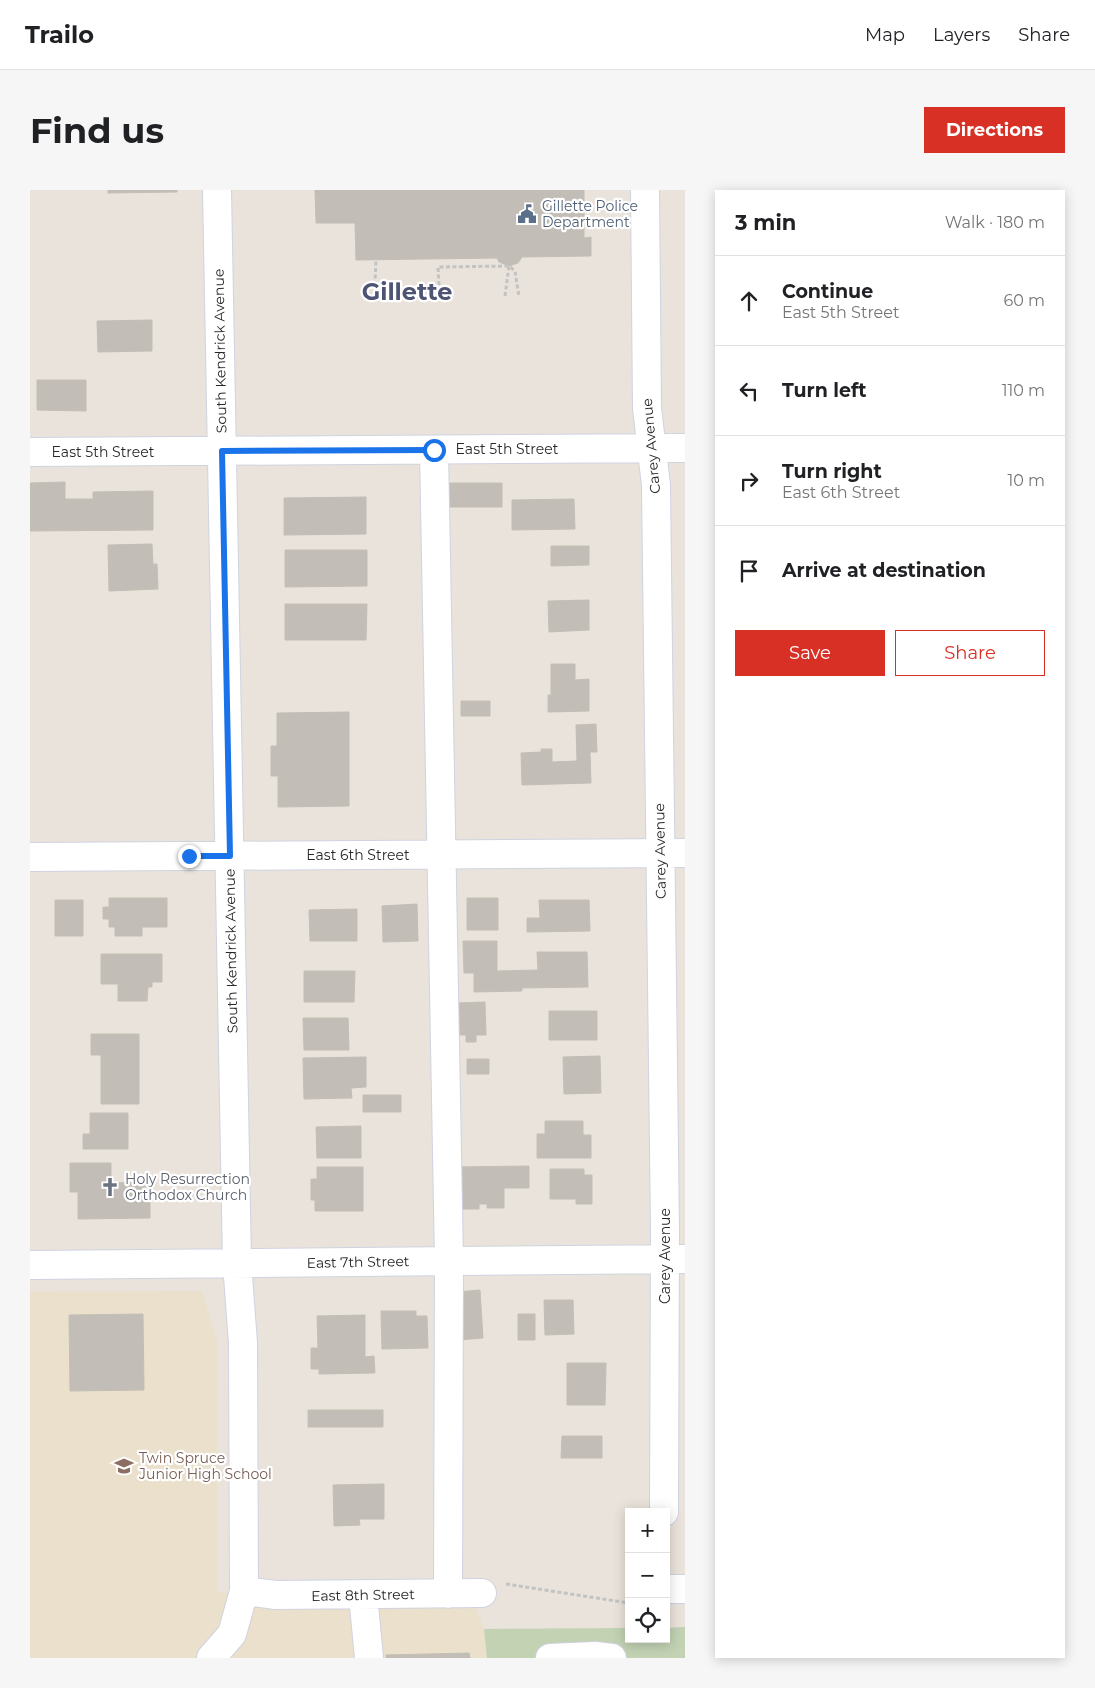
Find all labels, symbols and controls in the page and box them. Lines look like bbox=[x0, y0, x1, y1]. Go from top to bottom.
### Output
text: Trailo bbox=[25, 20, 94, 49]
text: Map bbox=[865, 24, 905, 46]
text: Layers bbox=[933, 24, 990, 46]
text: Share bbox=[1018, 24, 1070, 46]
button: Directions bbox=[924, 107, 1065, 153]
text: Find us bbox=[30, 109, 164, 152]
place label: Gillette Police Department bbox=[542, 197, 638, 231]
public building icon: Gillette Police Department bbox=[516, 203, 538, 225]
text: 3 min bbox=[735, 210, 796, 235]
text: Walk · 180 m bbox=[945, 213, 1045, 232]
street label: South Kendrick Avenue bbox=[210, 269, 230, 433]
district label: Gillette bbox=[362, 277, 452, 306]
text: Continue bbox=[782, 280, 873, 303]
icon: ahead bbox=[735, 287, 763, 315]
text: 60 m bbox=[1003, 291, 1045, 310]
text: East 5th Street bbox=[782, 303, 899, 322]
icon: left bbox=[735, 377, 763, 405]
text: Turn left bbox=[782, 379, 867, 402]
text: 110 m bbox=[1002, 381, 1045, 400]
street label: Carey Avenue bbox=[638, 397, 664, 495]
route start bbox=[423, 439, 446, 462]
street label: East 5th Street bbox=[456, 440, 559, 458]
street label: East 5th Street bbox=[52, 443, 155, 461]
text: Turn right bbox=[782, 460, 882, 483]
icon: right bbox=[735, 467, 763, 495]
text: 10 m bbox=[1007, 471, 1045, 490]
text: East 6th Street bbox=[782, 483, 900, 502]
icon: arrive bbox=[735, 557, 763, 585]
text: Arrive at destination bbox=[782, 559, 986, 582]
button: Save bbox=[735, 630, 885, 676]
button: Share bbox=[895, 630, 1045, 676]
street label: Carey Avenue bbox=[650, 803, 670, 899]
route end bbox=[178, 845, 201, 868]
street label: East 6th Street bbox=[306, 846, 410, 864]
street label: South Kendrick Avenue bbox=[221, 869, 241, 1033]
place label: Holy Resurrection Orthodox Church bbox=[125, 1170, 250, 1204]
church icon: Holy Resurrection Orthodox Church bbox=[99, 1176, 121, 1198]
street label: Carey Avenue bbox=[656, 1208, 674, 1304]
street label: East 7th Street bbox=[306, 1252, 410, 1272]
place label: Twin Spruce Junior High School bbox=[138, 1449, 272, 1483]
school or university icon: Twin Spruce Junior High School bbox=[113, 1455, 135, 1477]
map controls bbox=[625, 1508, 670, 1643]
button: + bbox=[625, 1508, 670, 1553]
button: − bbox=[625, 1553, 670, 1598]
street label: East 8th Street bbox=[311, 1585, 415, 1605]
button: locate bbox=[625, 1598, 670, 1643]

